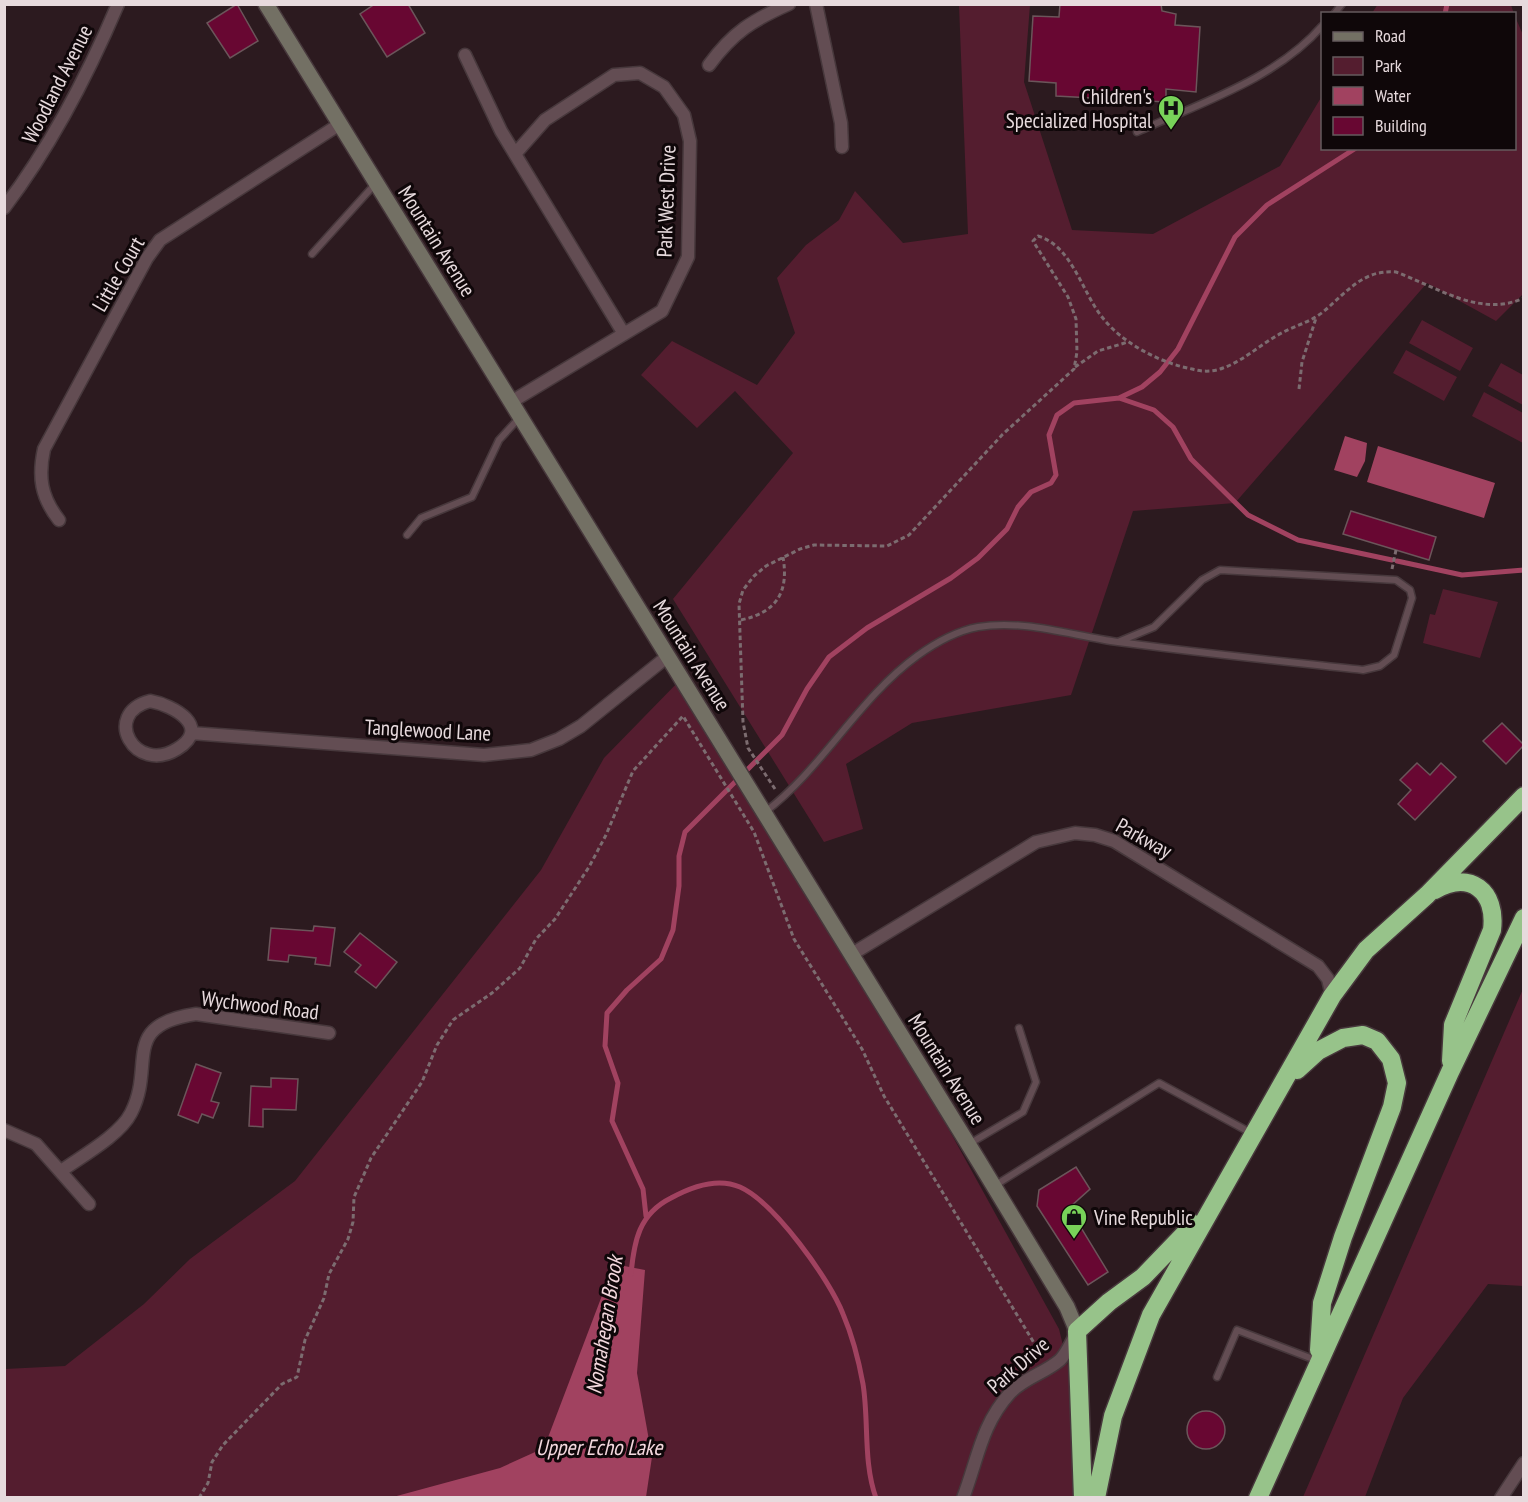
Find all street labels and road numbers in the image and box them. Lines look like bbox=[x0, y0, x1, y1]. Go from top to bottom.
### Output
street label: Woodland Avenue bbox=[16, 20, 98, 148]
street label: Park West Drive bbox=[651, 144, 681, 258]
street label: Mountain Avenue bbox=[392, 181, 482, 301]
street label: Little Court bbox=[86, 232, 150, 316]
street label: Mountain Avenue bbox=[647, 595, 737, 715]
street label: Tanglewood Lane bbox=[364, 713, 492, 747]
street label: Parkway bbox=[1111, 812, 1177, 864]
street label: Wychwood Road bbox=[200, 984, 320, 1026]
street label: Mountain Avenue bbox=[902, 1009, 992, 1129]
street label: Park Drive bbox=[981, 1331, 1055, 1399]

